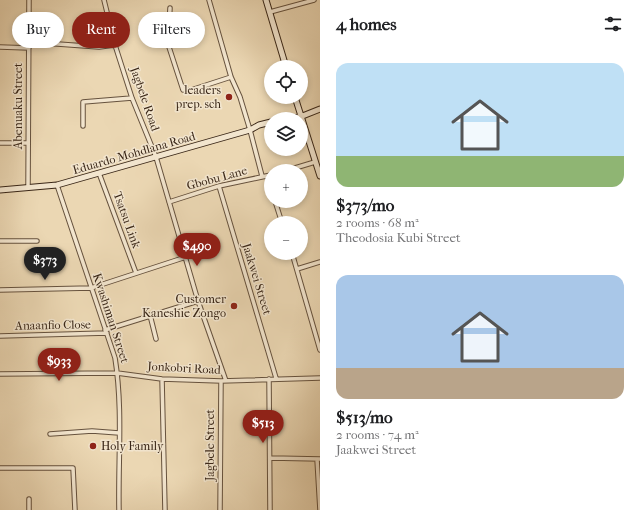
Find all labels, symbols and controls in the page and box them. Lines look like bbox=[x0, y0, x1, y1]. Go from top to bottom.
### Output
chip: Buy bbox=[12, 12, 64, 48]
chip: Rent bbox=[72, 12, 130, 48]
chip: Filters bbox=[138, 12, 205, 48]
icon: filters bbox=[602, 13, 624, 35]
text: 4 homes bbox=[336, 14, 396, 34]
map controls bbox=[264, 60, 308, 260]
button: locate bbox=[264, 60, 308, 104]
street label: Abenuaku Street bbox=[11, 62, 25, 150]
street label: Jagbele Road bbox=[127, 64, 163, 133]
place label: leaders prep. sch bbox=[175, 83, 222, 111]
icon: home bbox=[444, 89, 516, 161]
marker: leaders prep. sch bbox=[224, 92, 234, 102]
button: layers bbox=[264, 112, 308, 156]
street label: Eduardo Mohdlana Road bbox=[71, 129, 197, 177]
street label: Gbobu Lane bbox=[185, 163, 249, 193]
button: + bbox=[264, 164, 308, 208]
street label: Tsatsu Link bbox=[110, 190, 144, 251]
text: $373/mo bbox=[336, 195, 394, 215]
text: 2 rooms · 68 m² bbox=[336, 215, 419, 230]
button: − bbox=[264, 216, 308, 260]
text: Theodosia Kubi Street bbox=[336, 230, 461, 245]
pin: $490 bbox=[173, 233, 221, 267]
text: $490 bbox=[183, 238, 211, 253]
street label: Jaakwei Street bbox=[239, 241, 275, 317]
pin: $373 bbox=[21, 247, 69, 281]
text: $373 bbox=[33, 252, 57, 267]
street label: Kwashiman Street bbox=[90, 271, 132, 365]
place label: Customer Kaneshie Zongo bbox=[142, 292, 227, 320]
marker: Customer Kaneshie Zongo bbox=[229, 301, 239, 311]
icon: home bbox=[444, 301, 516, 373]
street label: Anaanfio Close bbox=[14, 317, 91, 333]
pin: $933 bbox=[35, 348, 83, 382]
text: $933 bbox=[47, 353, 71, 368]
street label: Jonkobri Road bbox=[146, 359, 221, 377]
text: $513/mo bbox=[336, 407, 393, 427]
street label: Jagbele Street bbox=[203, 408, 217, 482]
pin: $513 bbox=[239, 410, 287, 444]
text: $513 bbox=[252, 415, 274, 430]
text: 2 rooms · 74 m² bbox=[336, 427, 419, 442]
place label: Holy Family bbox=[101, 439, 164, 453]
marker: Holy Family bbox=[88, 441, 98, 451]
text: Jaakwei Street bbox=[336, 442, 416, 457]

